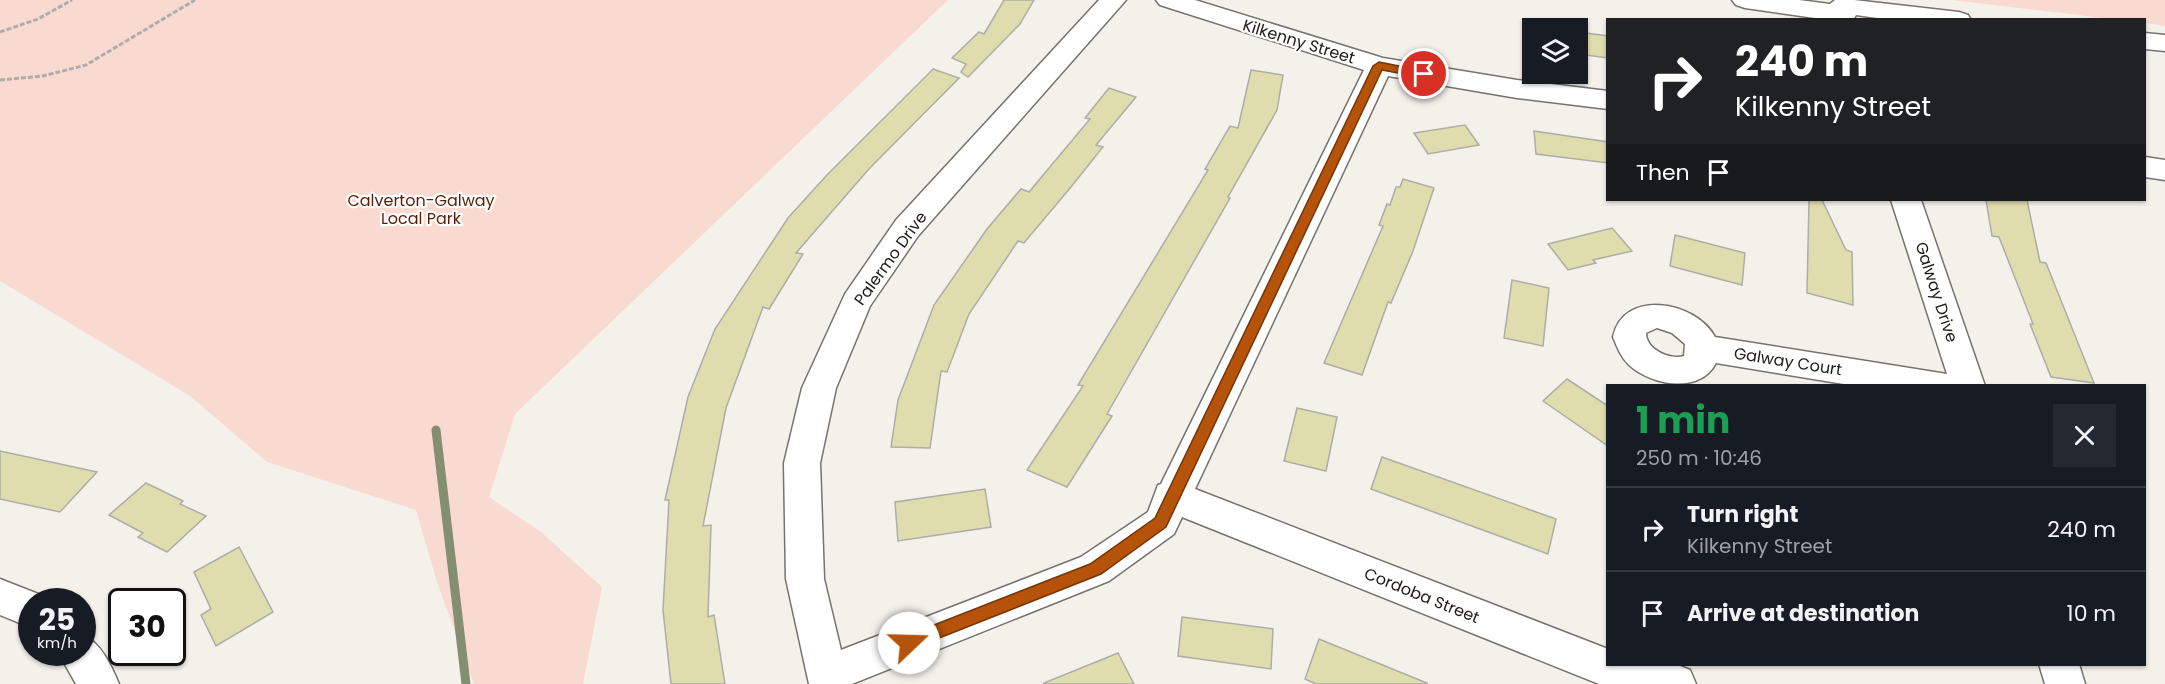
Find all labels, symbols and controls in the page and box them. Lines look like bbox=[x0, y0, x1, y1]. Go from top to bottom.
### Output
street label: Kilkenny Street bbox=[1240, 13, 1358, 70]
map controls bbox=[1522, 18, 1588, 84]
button: layers bbox=[1522, 18, 1588, 84]
text: 240 m bbox=[1735, 32, 1868, 91]
icon: right bbox=[1636, 42, 1714, 120]
pin bbox=[1398, 48, 1449, 99]
icon: arrive bbox=[1407, 57, 1440, 90]
text: Kilkenny Street bbox=[1735, 88, 1931, 125]
icon: arrive bbox=[1702, 156, 1735, 189]
text: Then bbox=[1636, 157, 1690, 188]
park label: Calverton-Galway Local Park bbox=[347, 189, 495, 230]
street label: Palermo Drive bbox=[848, 207, 932, 310]
street label: Galway Drive bbox=[1909, 239, 1964, 345]
street label: Galway Court bbox=[1732, 342, 1844, 381]
text: 1 min bbox=[1636, 395, 1730, 446]
button: close bbox=[2053, 404, 2116, 467]
text: 250 m · 10:46 bbox=[1636, 444, 1762, 472]
text: Turn right bbox=[1687, 499, 1798, 530]
icon: right bbox=[1636, 513, 1669, 546]
text: 240 m bbox=[2047, 514, 2116, 545]
text: Kilkenny Street bbox=[1687, 532, 1832, 560]
street label: Cordoba Street bbox=[1361, 562, 1483, 629]
speed limit sign: 30 bbox=[108, 588, 186, 666]
icon: arrive bbox=[1636, 597, 1669, 630]
text: 25 bbox=[39, 598, 75, 641]
text: Arrive at destination bbox=[1687, 598, 1919, 629]
text: 10 m bbox=[2067, 598, 2116, 629]
position arrow bbox=[877, 611, 941, 675]
text: km/h bbox=[37, 632, 77, 653]

